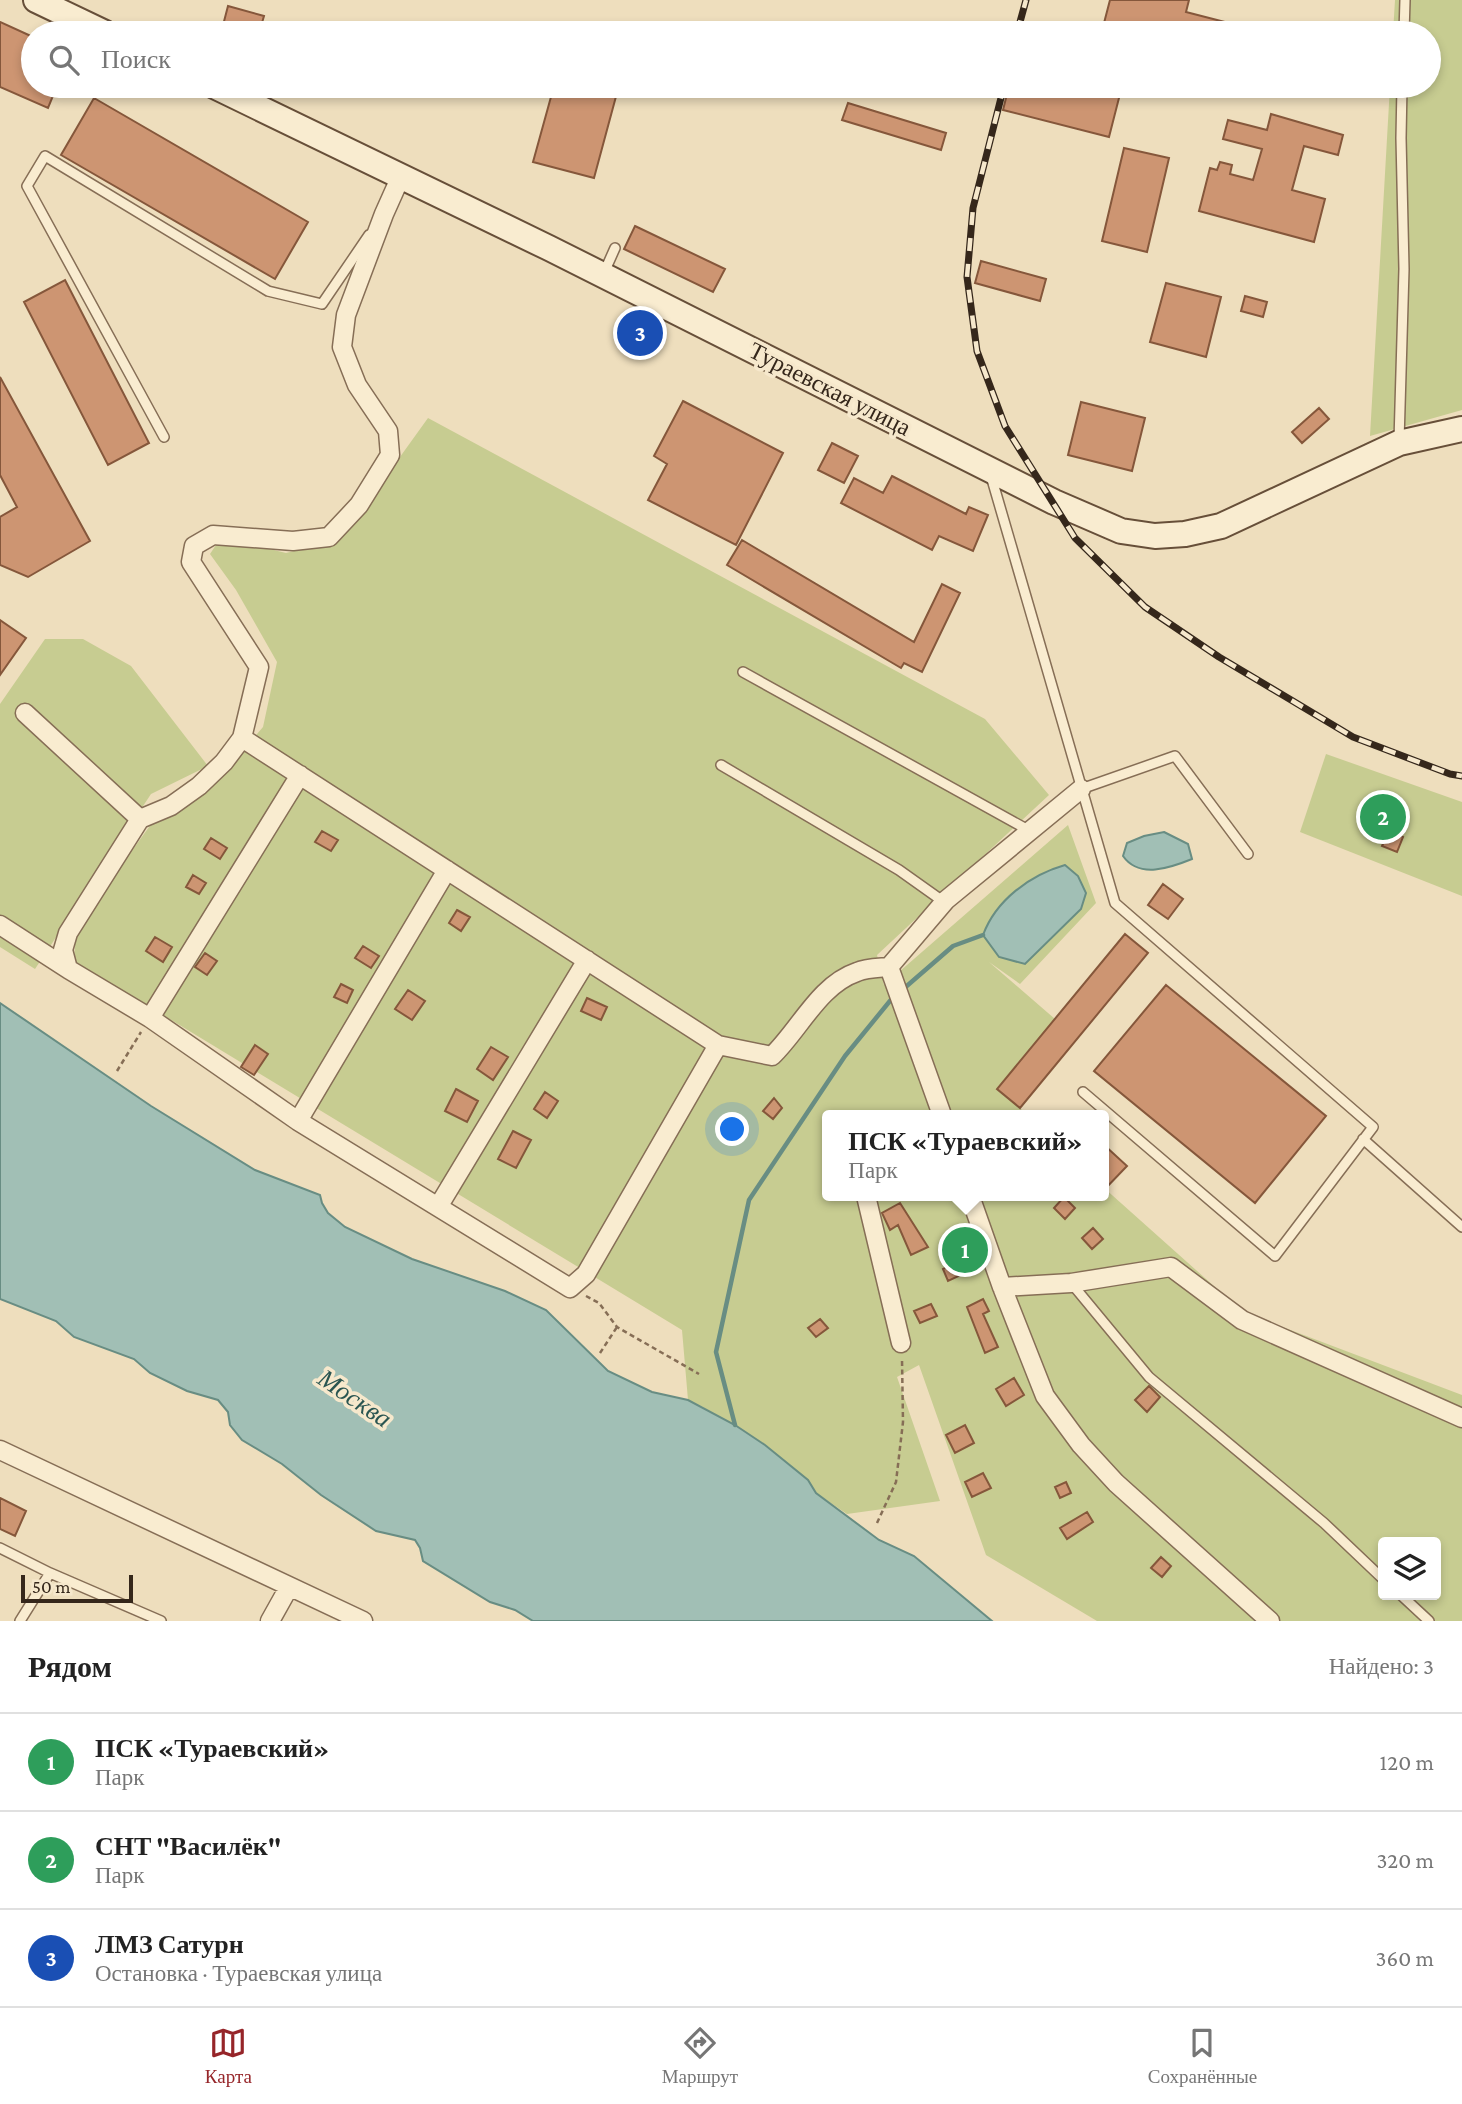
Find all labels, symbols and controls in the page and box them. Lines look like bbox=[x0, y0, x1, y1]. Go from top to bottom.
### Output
search box bbox=[21, 21, 1441, 98]
icon: search bbox=[45, 41, 83, 79]
text: Поиск bbox=[101, 45, 171, 74]
pin: 3 bbox=[617, 307, 663, 359]
street label: Тураевская улица bbox=[745, 336, 916, 441]
pin: 2 bbox=[1360, 791, 1406, 843]
popup bbox=[822, 1110, 1109, 1201]
your location bbox=[715, 1112, 749, 1146]
text: ПСК «Тураевский» bbox=[848, 1127, 1083, 1156]
text: Парк bbox=[848, 1157, 898, 1183]
pin: 1 bbox=[942, 1224, 988, 1276]
water label: Москва bbox=[312, 1363, 397, 1433]
map controls bbox=[1378, 1537, 1441, 1600]
button: layers bbox=[1378, 1537, 1441, 1600]
scale bar bbox=[21, 1572, 133, 1604]
text: 50 m bbox=[32, 1576, 71, 1597]
text: Рядом bbox=[28, 1650, 112, 1683]
text: Найдено: 3 bbox=[1329, 1653, 1434, 1679]
text: ПСК «Тураевский» bbox=[95, 1734, 329, 1763]
text: 1 bbox=[47, 1749, 55, 1775]
text: 120 m bbox=[1380, 1749, 1434, 1775]
text: Парк bbox=[95, 1764, 145, 1790]
text: СНТ "Василёк" bbox=[95, 1832, 281, 1861]
text: 2 bbox=[45, 1847, 57, 1873]
text: 320 m bbox=[1376, 1847, 1434, 1873]
text: Парк bbox=[95, 1862, 145, 1888]
text: ЛМЗ Сатурн bbox=[95, 1930, 244, 1959]
text: 3 bbox=[45, 1945, 57, 1971]
text: 360 m bbox=[1376, 1945, 1434, 1971]
text: Остановка · Тураевская улица bbox=[95, 1960, 382, 1986]
tab: Карта bbox=[205, 2024, 252, 2088]
tab: Маршрут bbox=[662, 2024, 738, 2088]
tab: Сохранённые bbox=[1148, 2024, 1257, 2088]

